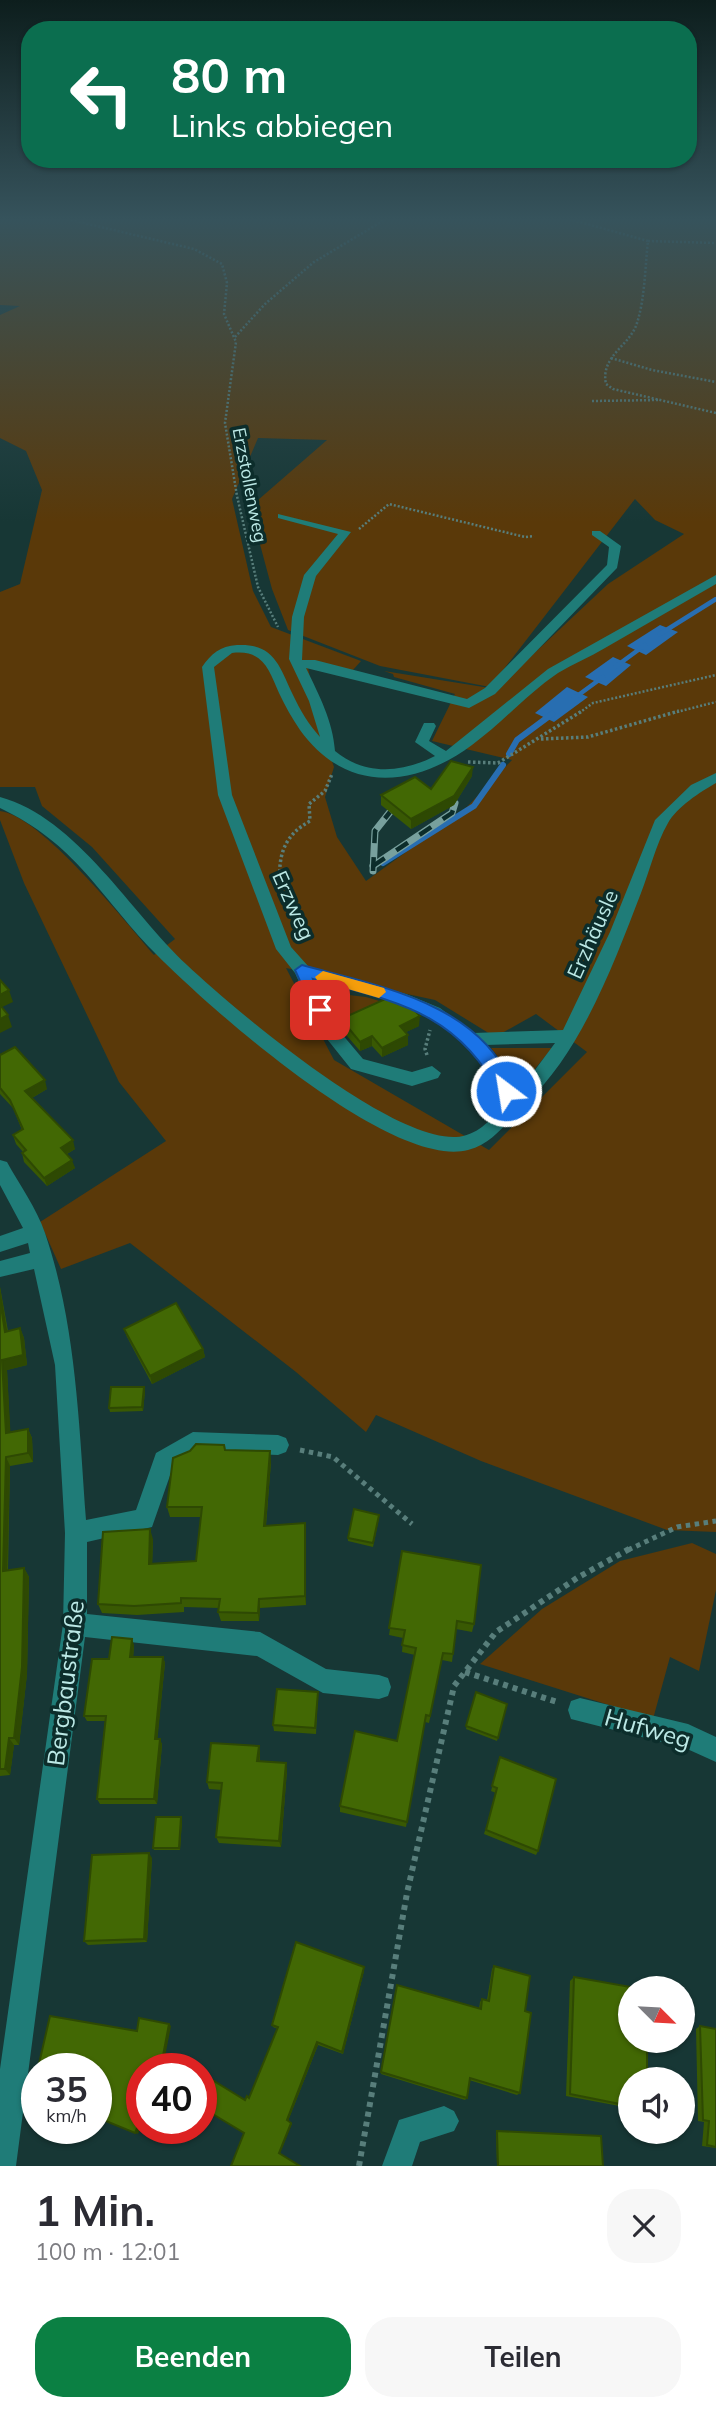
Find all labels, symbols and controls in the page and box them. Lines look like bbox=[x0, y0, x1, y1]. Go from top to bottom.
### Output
text: 80 m bbox=[171, 44, 287, 105]
icon: left bbox=[56, 49, 147, 140]
text: Links abbiegen bbox=[171, 105, 393, 145]
street label: Erzstollenweg bbox=[228, 426, 272, 544]
street label: Erzweg bbox=[267, 866, 321, 944]
street label: Erzhäusle bbox=[561, 885, 623, 983]
pin bbox=[290, 980, 350, 1040]
icon: arrive bbox=[301, 991, 339, 1029]
position arrow bbox=[469, 1054, 543, 1128]
street label: Bergbaustraße bbox=[40, 1599, 90, 1767]
street label: Hufweg bbox=[601, 1701, 695, 1755]
north arrow bbox=[618, 1976, 695, 2053]
map controls bbox=[618, 1976, 695, 2144]
speed limit sign: 40 bbox=[126, 2053, 217, 2144]
text: 35 bbox=[45, 2067, 88, 2111]
button: sound bbox=[618, 2067, 695, 2144]
text: km/h bbox=[46, 2104, 87, 2127]
text: 1 Min. bbox=[35, 2184, 155, 2237]
button: close bbox=[607, 2189, 681, 2263]
text: 100 m · 12:01 bbox=[35, 2237, 180, 2266]
button: Beenden bbox=[35, 2317, 351, 2397]
button: Teilen bbox=[365, 2317, 681, 2397]

